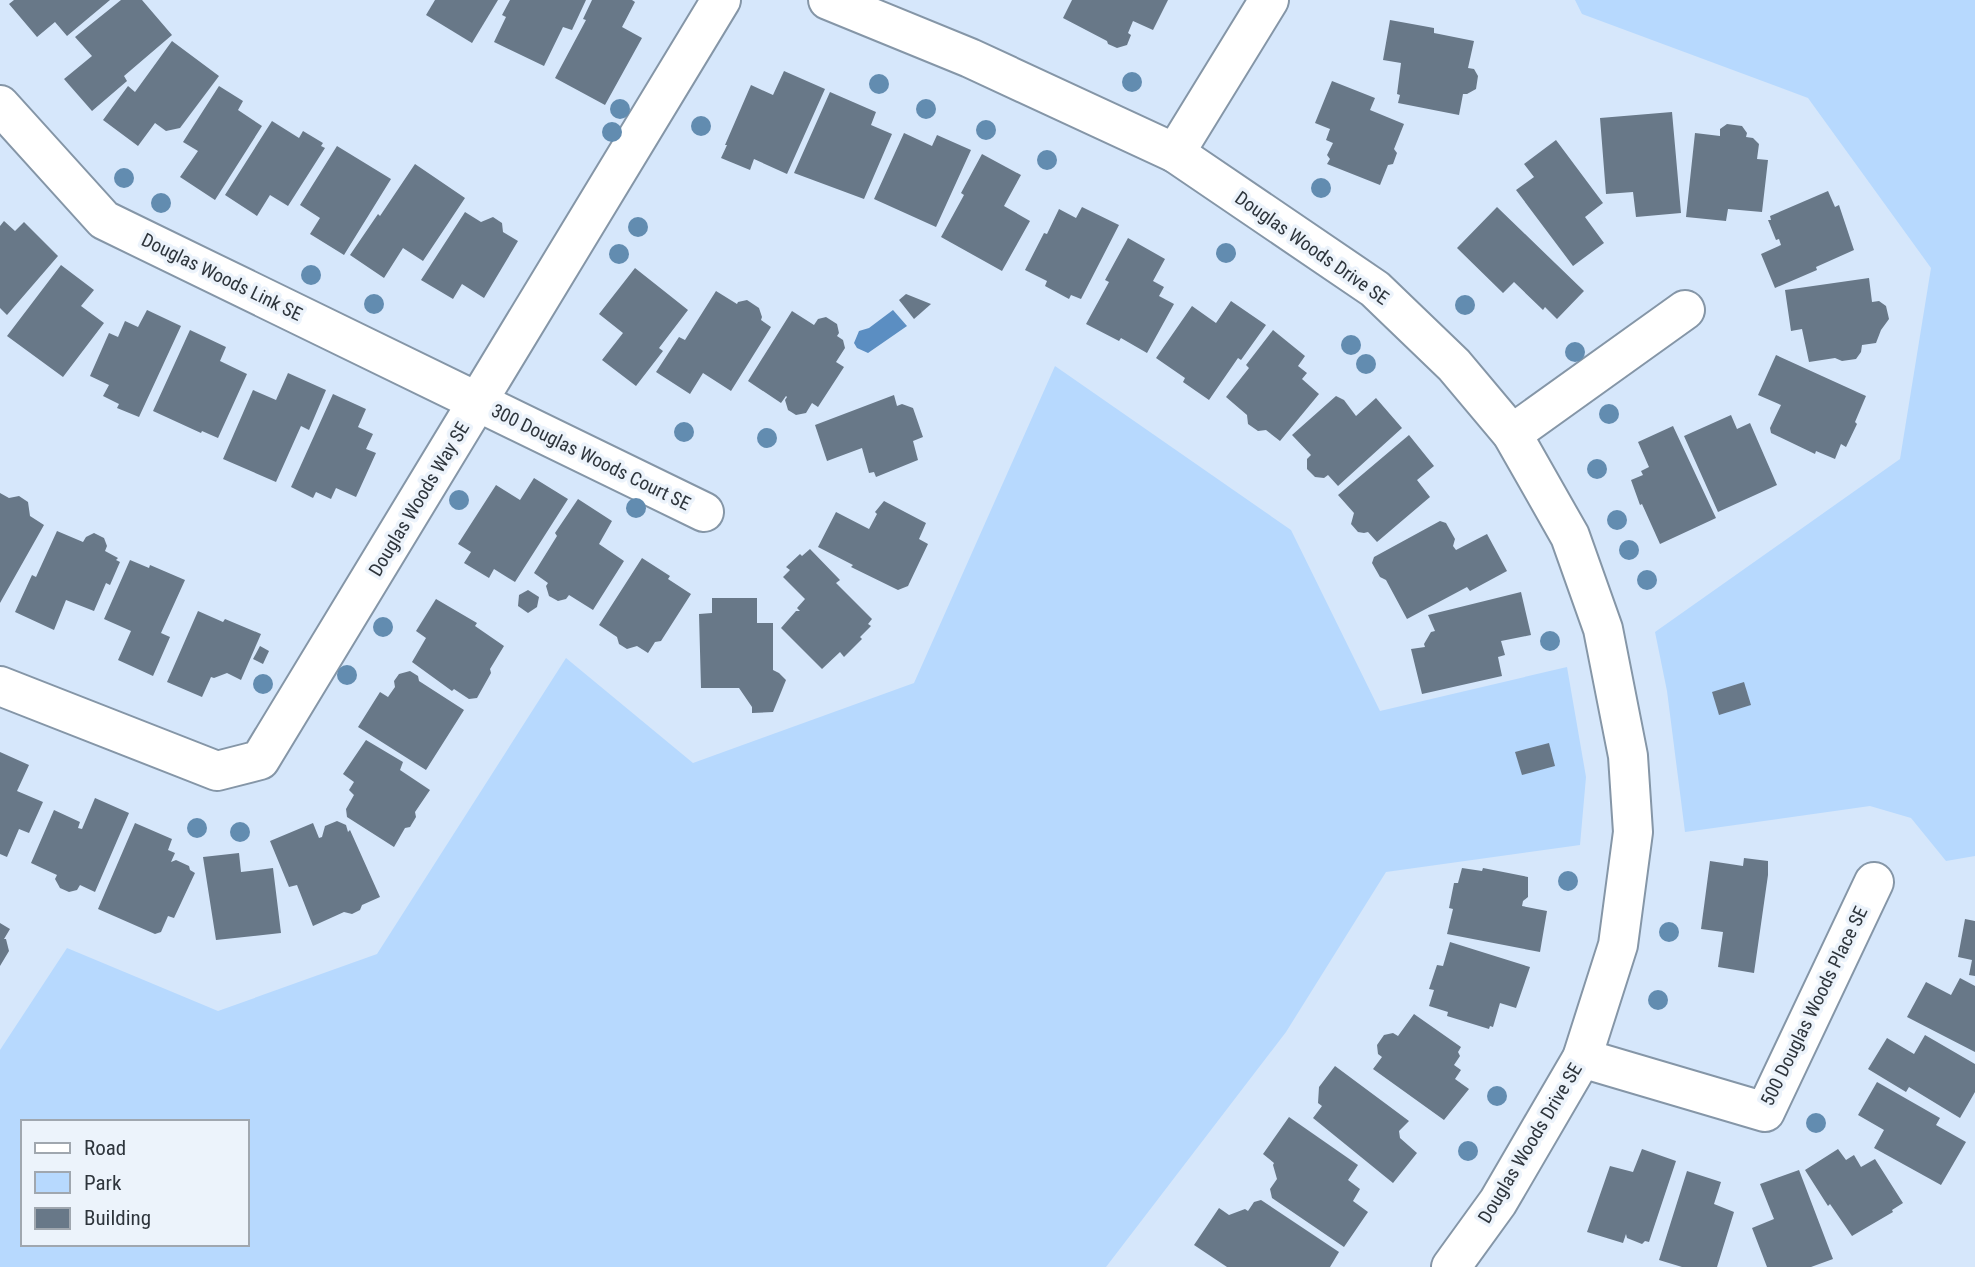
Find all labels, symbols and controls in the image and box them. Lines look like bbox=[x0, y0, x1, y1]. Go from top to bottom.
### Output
street label: Douglas Woods Drive SE bbox=[1231, 186, 1393, 310]
street label: Douglas Woods Link SE bbox=[138, 228, 306, 326]
street label: 300 Douglas Woods Court SE bbox=[488, 399, 694, 515]
street label: Douglas Woods Way SE bbox=[364, 418, 474, 580]
street label: 500 Douglas Woods Place SE bbox=[1756, 903, 1872, 1109]
street label: Douglas Woods Drive SE bbox=[1473, 1059, 1587, 1227]
legend bbox=[21, 1120, 248, 1246]
text: Road bbox=[84, 1136, 126, 1160]
text: Park bbox=[84, 1171, 122, 1195]
text: Building bbox=[84, 1206, 151, 1230]

